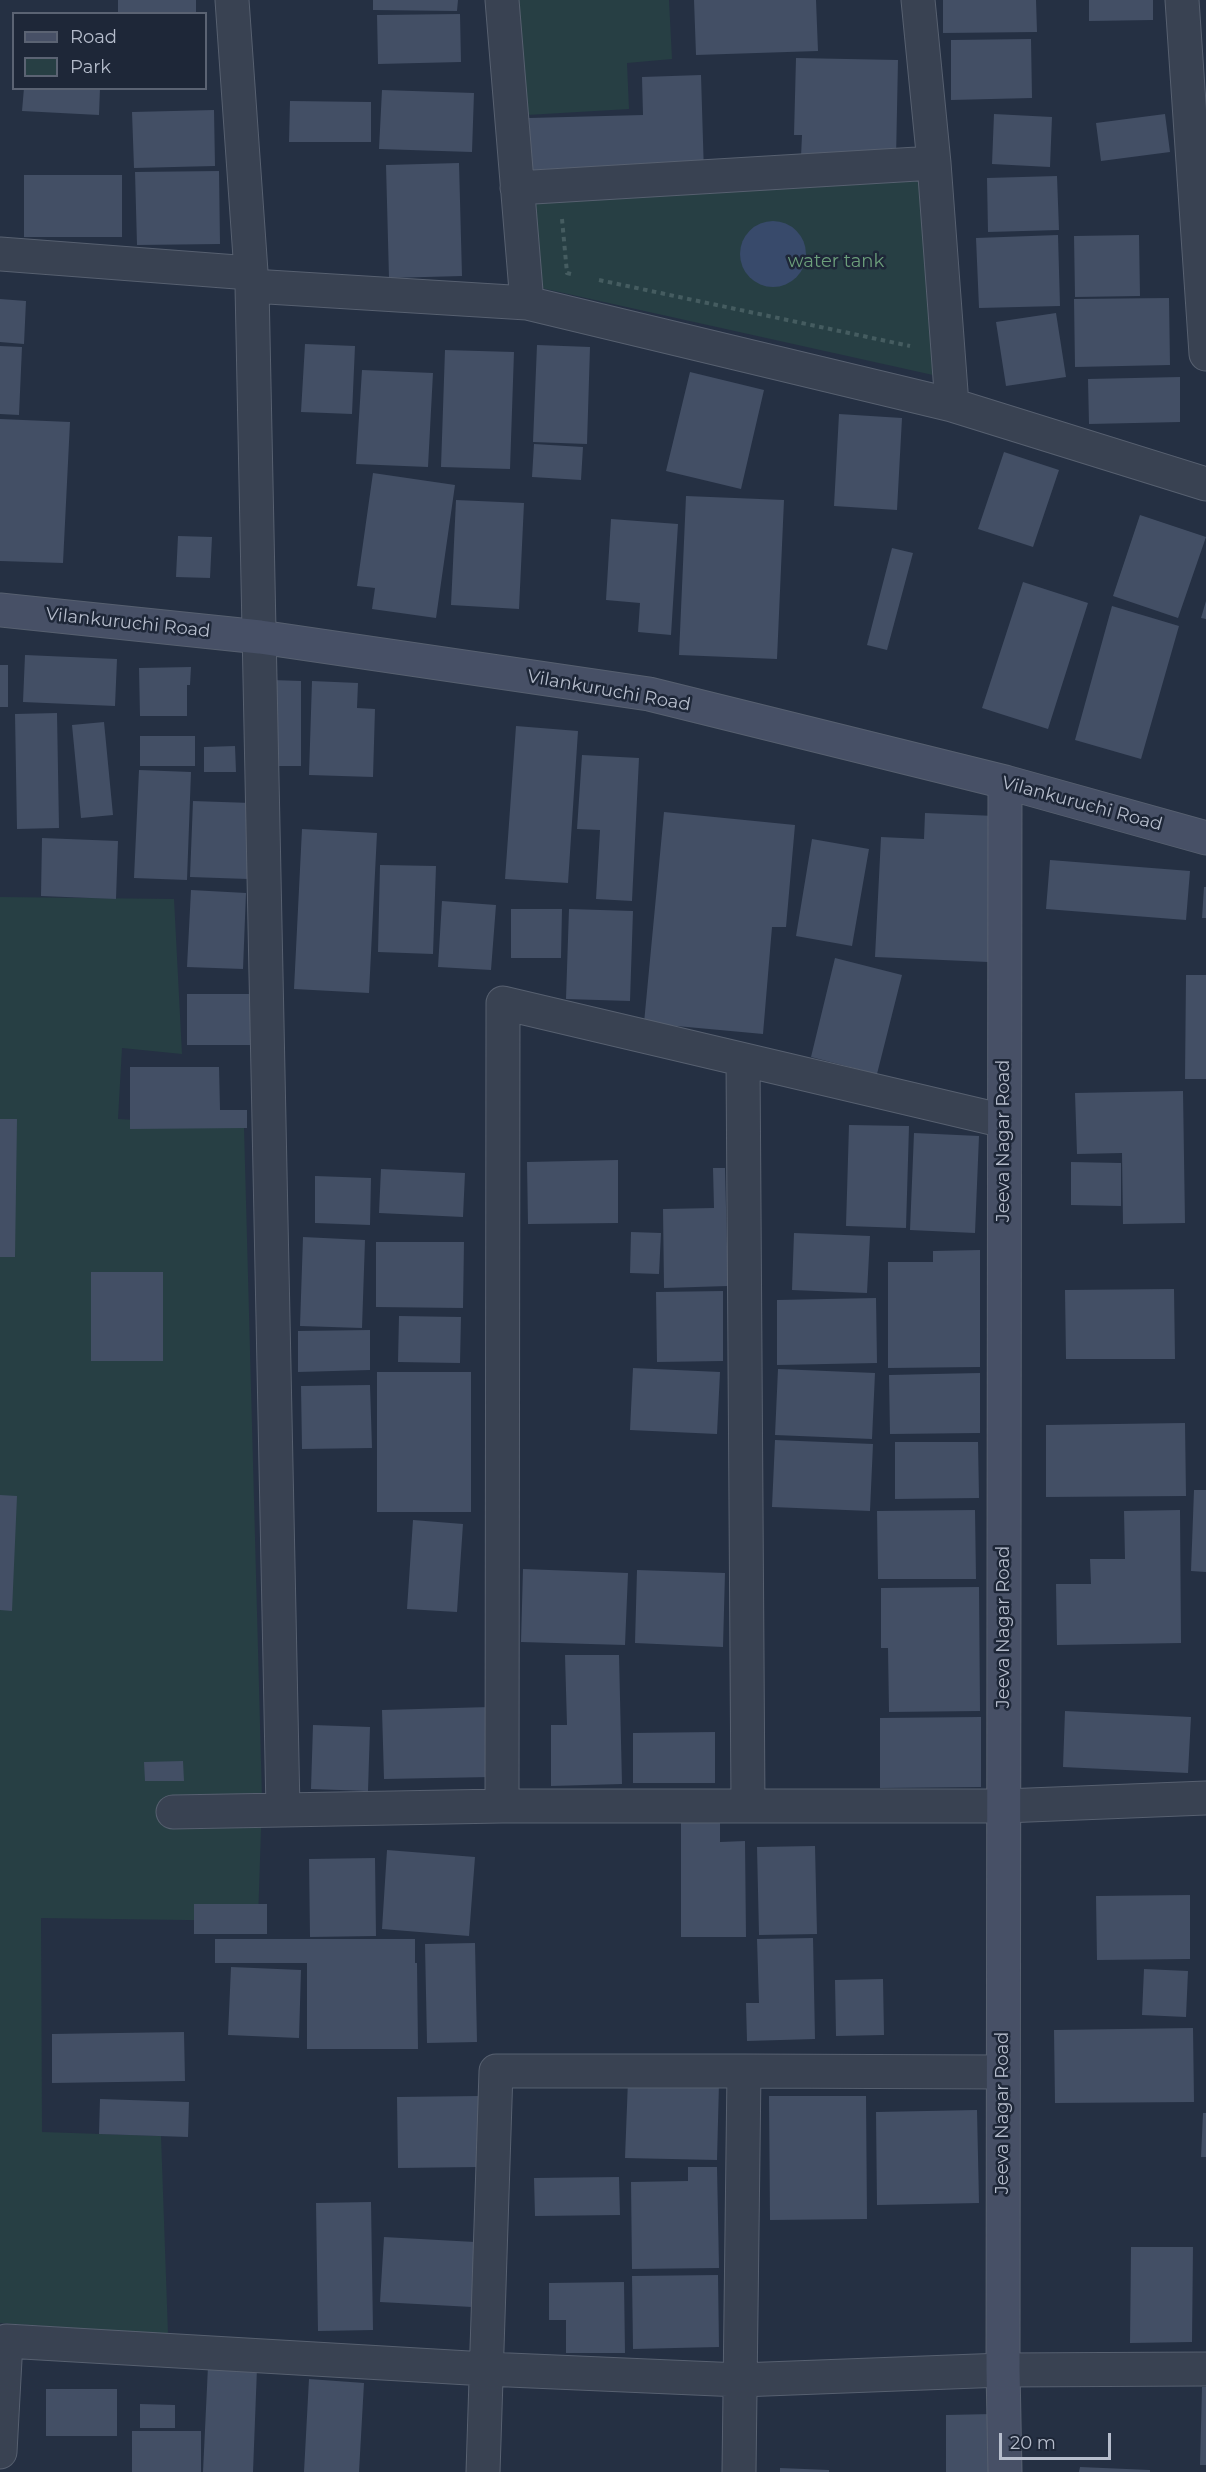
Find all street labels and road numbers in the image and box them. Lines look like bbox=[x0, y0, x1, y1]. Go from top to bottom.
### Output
street label: Vilankuruchi Road bbox=[45, 604, 211, 642]
street label: Vilankuruchi Road bbox=[526, 666, 692, 716]
street label: Vilankuruchi Road bbox=[999, 772, 1165, 836]
street label: Jeeva Nagar Road bbox=[993, 1060, 1015, 1222]
street label: Jeeva Nagar Road bbox=[993, 1546, 1015, 1708]
street label: Jeeva Nagar Road bbox=[992, 2032, 1014, 2194]

